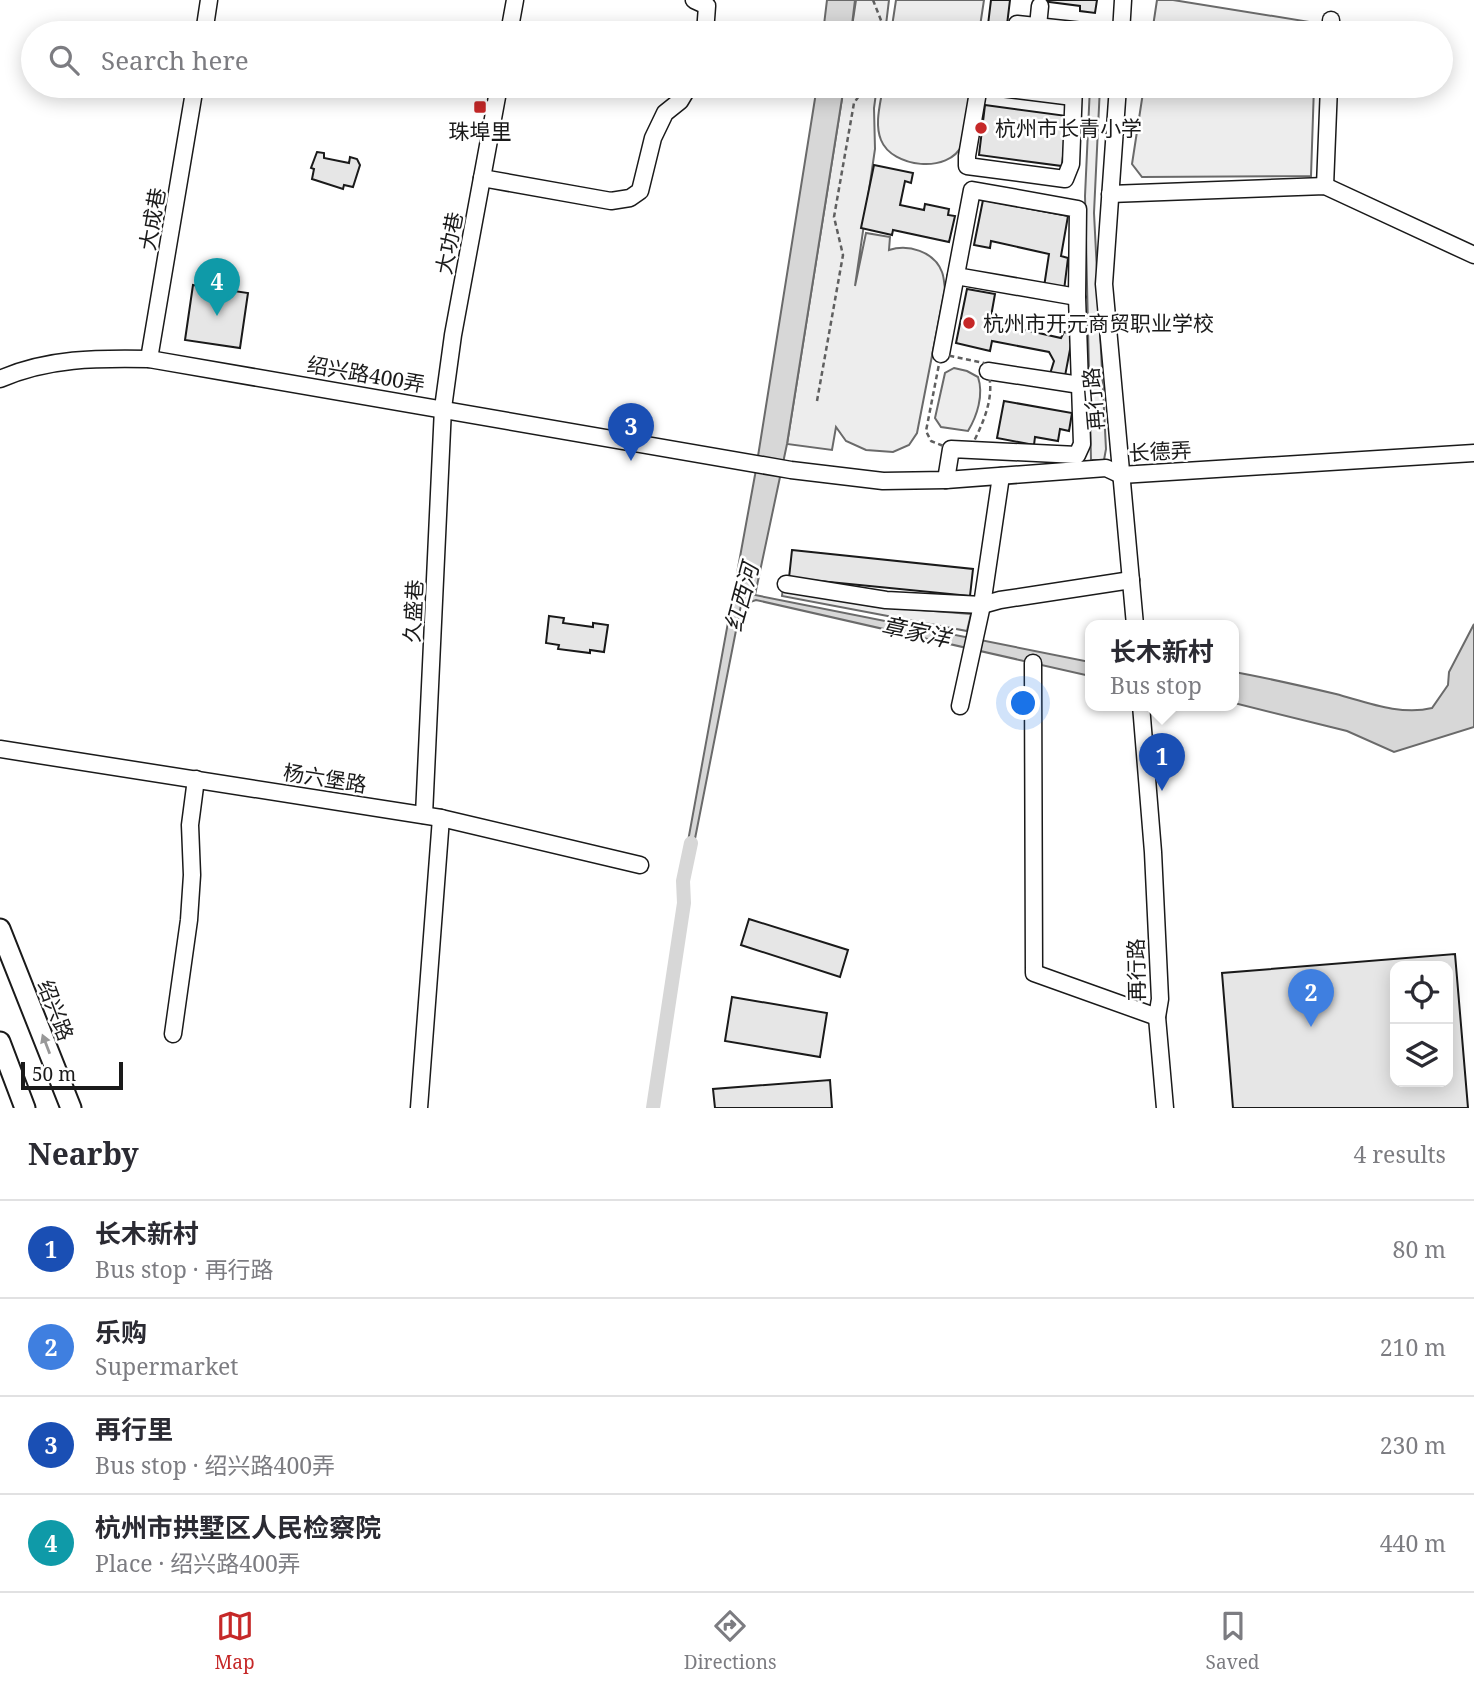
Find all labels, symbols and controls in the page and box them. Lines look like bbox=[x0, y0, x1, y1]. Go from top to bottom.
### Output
search box bbox=[21, 21, 1453, 98]
icon: search bbox=[45, 41, 83, 79]
text: Search here bbox=[101, 42, 249, 78]
marker: 珠埠里 bbox=[472, 99, 488, 115]
place label: 杭州市长青小学 bbox=[995, 114, 1142, 142]
place label: 珠埠里 bbox=[449, 117, 512, 145]
marker: 杭州市长青小学 bbox=[973, 120, 989, 136]
street label: 大成巷 bbox=[133, 186, 171, 252]
street label: 大功巷 bbox=[429, 209, 469, 277]
pin: 4 bbox=[194, 258, 240, 316]
place label: 杭州市开元商贸职业学校 bbox=[983, 309, 1214, 337]
marker: 杭州市开元商贸职业学校 bbox=[961, 315, 977, 331]
street label: 绍兴路400弄 bbox=[305, 350, 427, 398]
street label: 再行路 bbox=[1076, 366, 1110, 432]
pin: 3 bbox=[608, 403, 654, 461]
street label: 长德弄 bbox=[1128, 435, 1192, 467]
water label: 红西河 bbox=[717, 556, 766, 634]
street label: 久盛巷 bbox=[397, 579, 429, 643]
water label: 章家洋 bbox=[879, 608, 956, 654]
popup bbox=[1085, 620, 1239, 711]
text: 长木新村 bbox=[1110, 633, 1214, 669]
text: Bus stop bbox=[1110, 669, 1202, 701]
your location bbox=[1006, 686, 1040, 720]
pin: 1 bbox=[1139, 733, 1185, 791]
street label: 杨六堡路 bbox=[281, 758, 369, 798]
street label: 再行路 bbox=[1121, 938, 1151, 1002]
map controls bbox=[1390, 961, 1453, 1087]
button: locate bbox=[1390, 961, 1453, 1024]
pin: 2 bbox=[1288, 969, 1334, 1027]
street label: 绍兴路 bbox=[32, 976, 80, 1044]
button: layers bbox=[1390, 1024, 1453, 1087]
one-way arrow bbox=[40, 1034, 51, 1055]
scale bar bbox=[21, 1059, 122, 1091]
text: 50 m bbox=[32, 1061, 76, 1087]
text: Nearby bbox=[28, 1133, 139, 1174]
text: 4 results bbox=[1353, 1138, 1446, 1170]
text: 长木新村 bbox=[95, 1215, 199, 1251]
text: 1 bbox=[45, 1233, 58, 1265]
text: 80 m bbox=[1393, 1233, 1446, 1265]
text: Bus stop · 再行路 bbox=[95, 1253, 274, 1285]
text: 乐购 bbox=[95, 1314, 147, 1350]
text: 2 bbox=[45, 1331, 58, 1363]
text: 210 m bbox=[1380, 1331, 1446, 1363]
text: Supermarket bbox=[95, 1350, 238, 1382]
text: 再行里 bbox=[95, 1411, 173, 1447]
text: 3 bbox=[45, 1429, 58, 1461]
text: 230 m bbox=[1380, 1429, 1446, 1461]
text: Bus stop · 绍兴路400弄 bbox=[95, 1449, 335, 1481]
text: 杭州市拱墅区人民检察院 bbox=[95, 1509, 381, 1545]
text: 4 bbox=[45, 1527, 58, 1559]
text: 440 m bbox=[1380, 1527, 1446, 1559]
text: Place · 绍兴路400弄 bbox=[95, 1547, 301, 1579]
tab: Map bbox=[215, 1607, 255, 1675]
tab: Directions bbox=[684, 1607, 777, 1675]
tab: Saved bbox=[1206, 1607, 1259, 1675]

